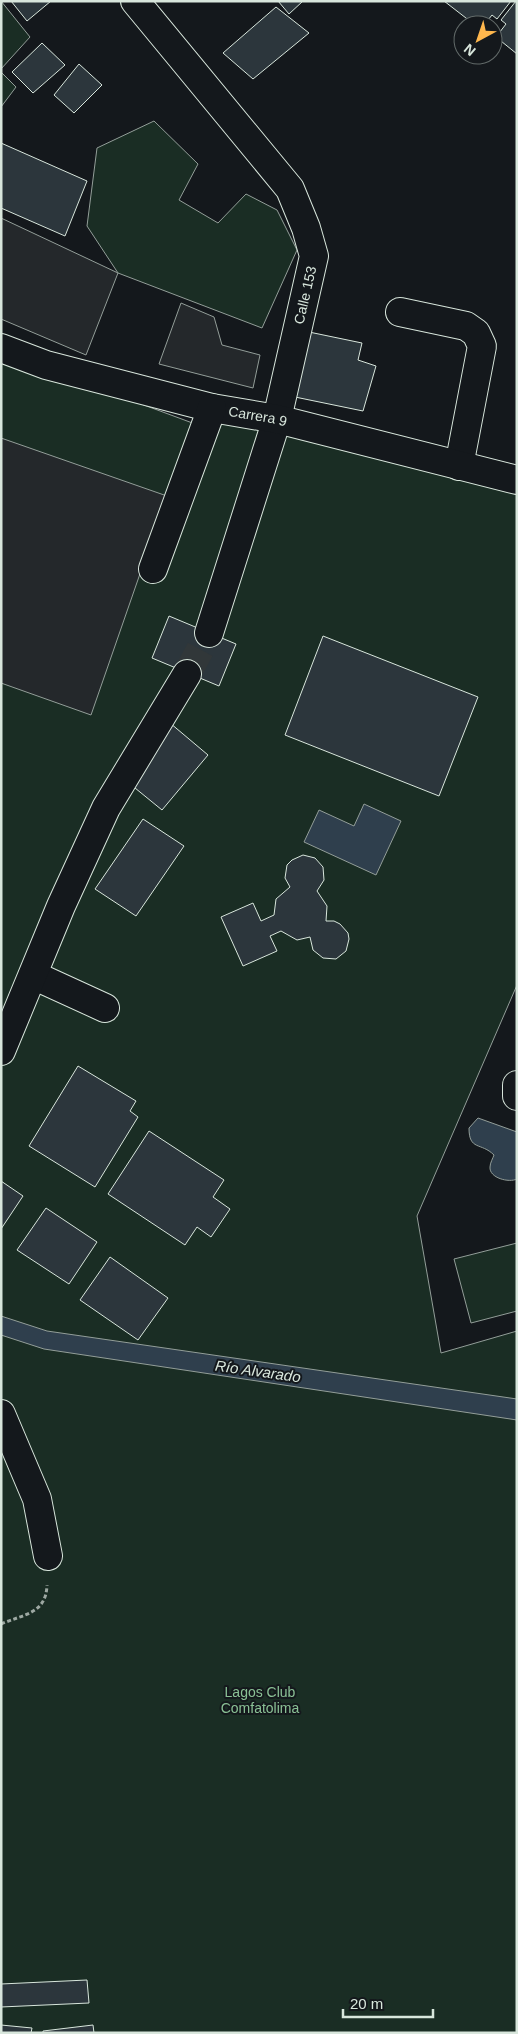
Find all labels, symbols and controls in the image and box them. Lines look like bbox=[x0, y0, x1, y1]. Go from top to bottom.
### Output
north arrow bbox=[453, 15, 503, 65]
text: N bbox=[461, 41, 479, 59]
street label: Calle 153 bbox=[291, 264, 319, 326]
street label: Carrera 9 bbox=[227, 403, 289, 429]
water label: Río Alvarado bbox=[214, 1357, 302, 1385]
park label: Lagos Club Comfatolima bbox=[221, 1684, 299, 1716]
scale bar bbox=[343, 1986, 433, 2018]
text: 20 m bbox=[350, 1995, 383, 2012]

